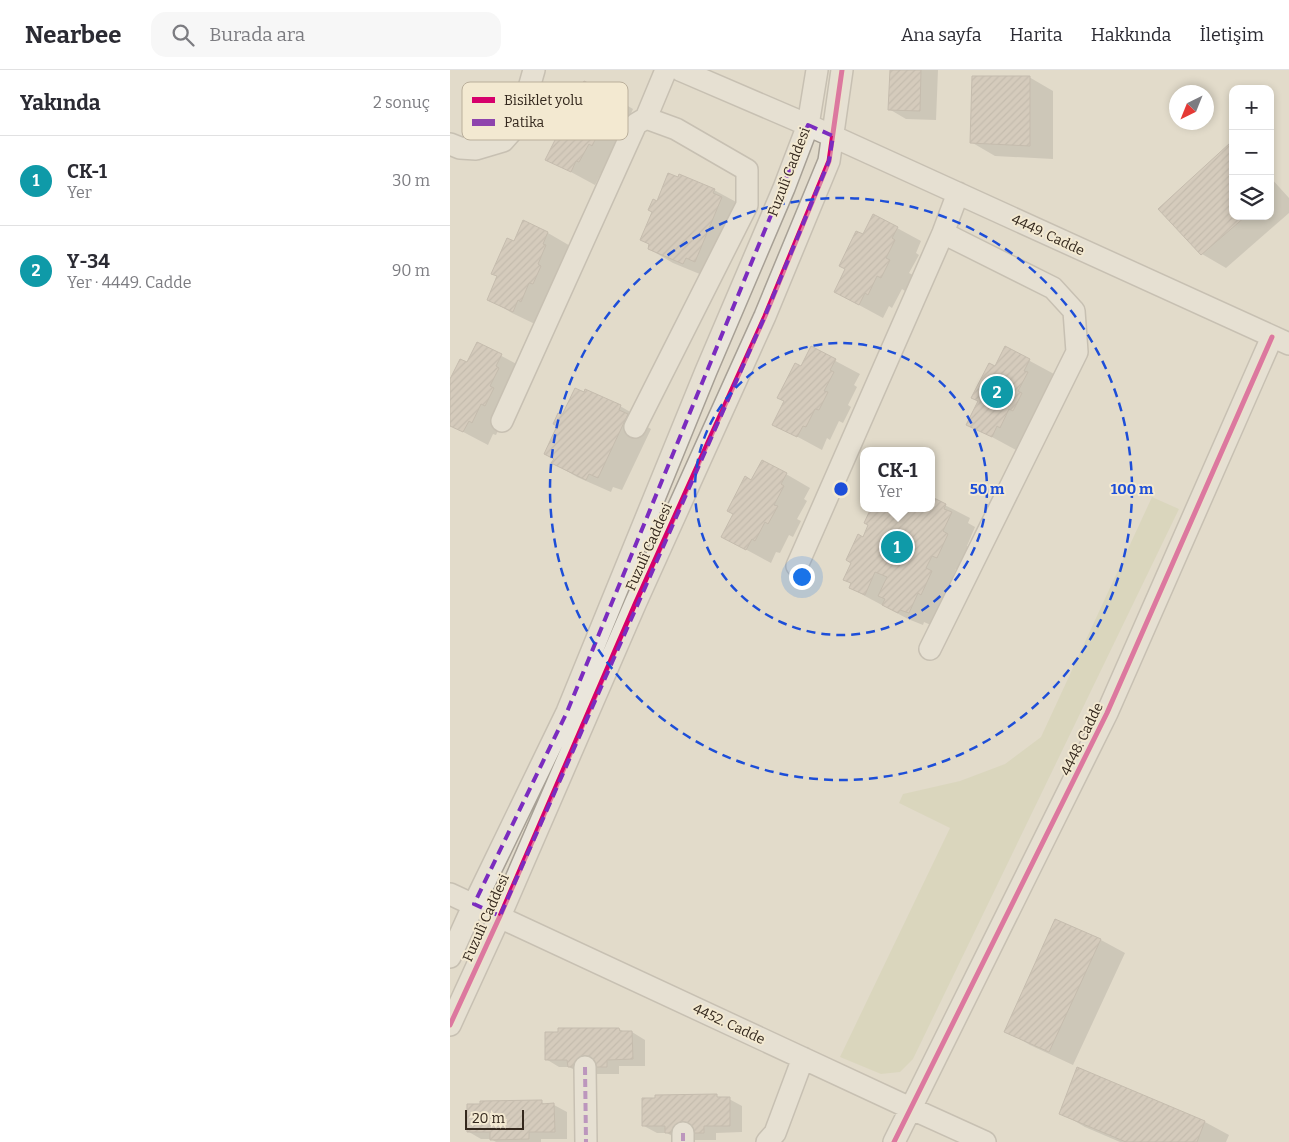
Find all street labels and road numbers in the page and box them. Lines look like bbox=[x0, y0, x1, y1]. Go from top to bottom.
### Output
street label: Fuzulî Caddesi bbox=[764, 125, 814, 219]
street label: 4449. Cadde bbox=[1009, 211, 1087, 259]
street label: Fuzulî Caddesi bbox=[622, 501, 676, 593]
street label: 4448. Cadde bbox=[1057, 700, 1107, 778]
street label: Fuzulî Caddesi bbox=[459, 872, 513, 964]
street label: 4452. Cadde bbox=[690, 1000, 768, 1048]

